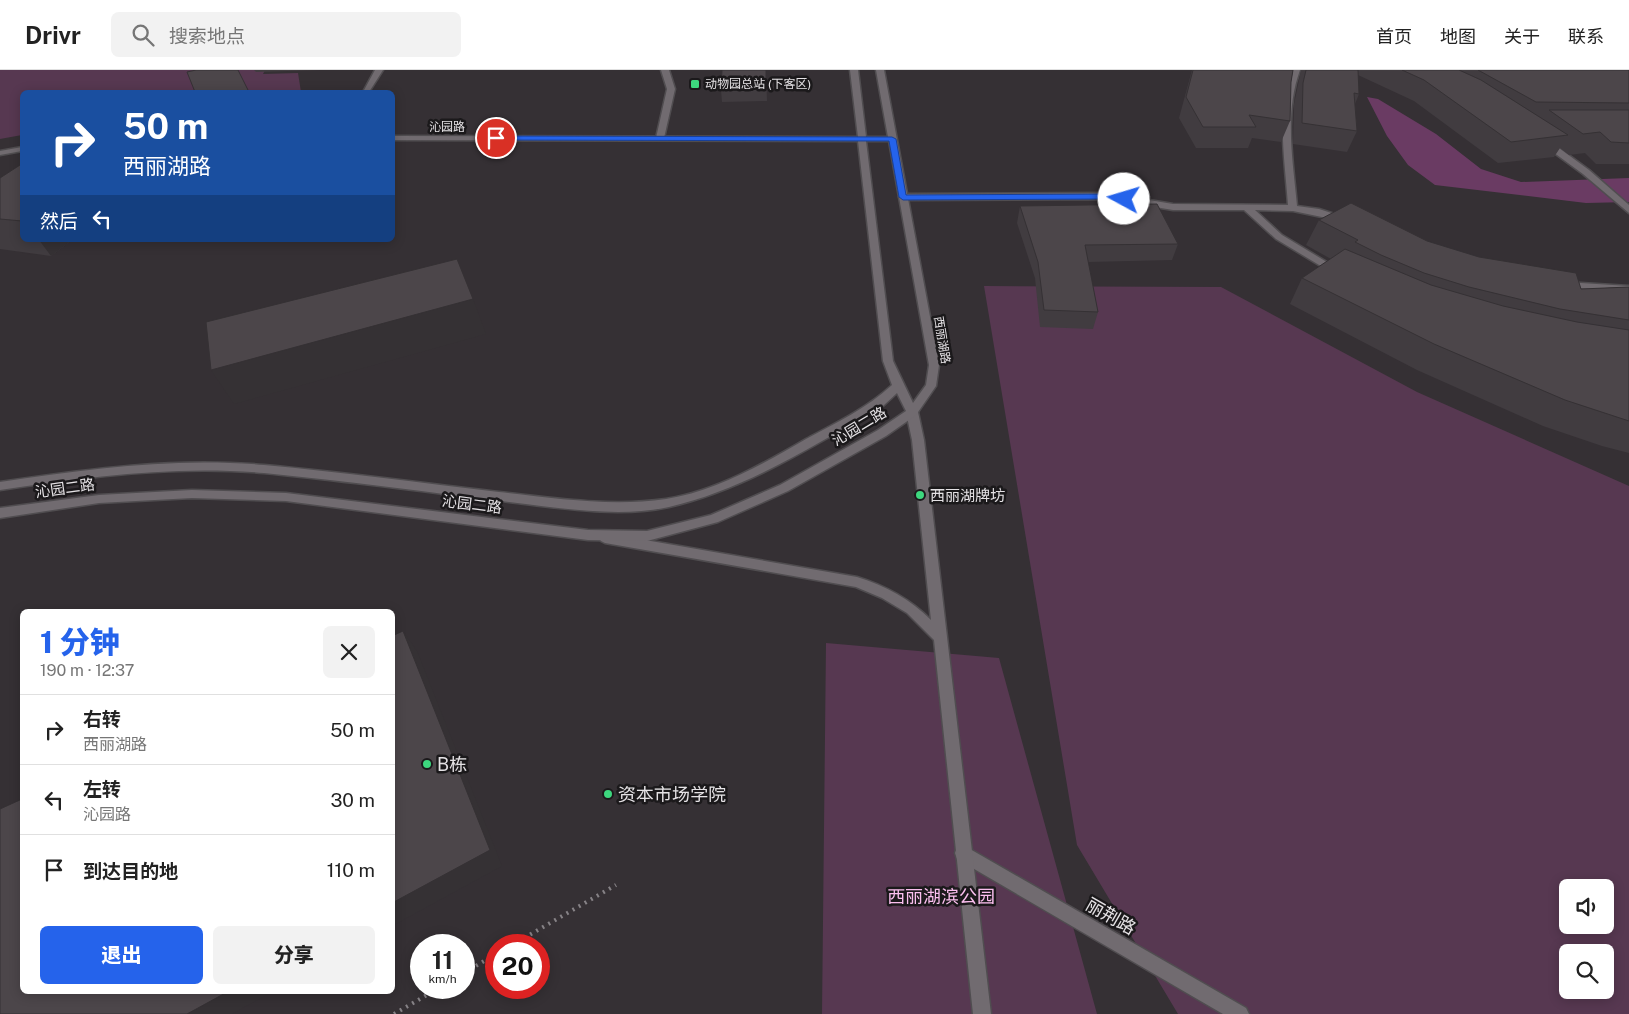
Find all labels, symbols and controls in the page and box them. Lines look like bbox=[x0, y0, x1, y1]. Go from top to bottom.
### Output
search box bbox=[111, 12, 461, 57]
text: Drivr bbox=[25, 21, 81, 49]
icon: search bbox=[129, 21, 157, 49]
text: 搜索地点 bbox=[169, 25, 245, 47]
text: 首页 bbox=[1376, 26, 1412, 47]
text: 地图 bbox=[1440, 26, 1476, 47]
text: 关于 bbox=[1504, 26, 1540, 47]
text: 联系 bbox=[1568, 26, 1604, 47]
place label: 动物园总站 (下客区) bbox=[705, 77, 811, 91]
marker: 动物园总站 (下客区) bbox=[689, 78, 701, 90]
text: 50 m bbox=[123, 106, 208, 147]
icon: right bbox=[40, 110, 105, 175]
pin bbox=[475, 117, 517, 159]
street label: 沁园路 bbox=[429, 120, 465, 134]
icon: arrive bbox=[482, 124, 510, 152]
text: 西丽湖路 bbox=[123, 153, 211, 179]
position arrow bbox=[1097, 172, 1149, 224]
icon: left bbox=[88, 205, 116, 233]
text: 然后 bbox=[40, 210, 78, 232]
street label: 西丽湖路 bbox=[931, 315, 953, 365]
street label: 沁园二路 bbox=[829, 403, 889, 449]
street label: 沁园二路 bbox=[34, 475, 96, 501]
place label: 西丽湖牌坊 bbox=[930, 487, 1005, 504]
marker: 西丽湖牌坊 bbox=[914, 489, 926, 501]
street label: 沁园二路 bbox=[441, 492, 503, 516]
text: 1 分钟 bbox=[40, 624, 120, 660]
button: close bbox=[323, 626, 375, 678]
text: 190 m · 12:37 bbox=[40, 661, 134, 680]
text: 右转 bbox=[83, 708, 121, 730]
icon: right bbox=[40, 716, 68, 744]
text: 50 m bbox=[330, 719, 375, 741]
text: 西丽湖路 bbox=[83, 735, 147, 754]
place label: B栋 bbox=[437, 754, 467, 775]
marker: B栋 bbox=[421, 758, 433, 770]
text: 左转 bbox=[83, 778, 121, 800]
place label: 资本市场学院 bbox=[618, 784, 726, 805]
icon: left bbox=[40, 786, 68, 814]
marker: 资本市场学院 bbox=[602, 788, 614, 800]
text: 30 m bbox=[330, 789, 375, 811]
text: 沁园路 bbox=[83, 805, 131, 824]
icon: arrive bbox=[40, 856, 68, 884]
text: 110 m bbox=[327, 859, 375, 881]
text: 到达目的地 bbox=[83, 860, 178, 882]
map controls bbox=[1559, 879, 1614, 999]
button: sound bbox=[1559, 879, 1614, 934]
park label: 西丽湖滨公园 bbox=[887, 886, 995, 907]
street label: 丽荆路 bbox=[1082, 893, 1140, 939]
button: 退出 bbox=[40, 926, 203, 984]
button: 分享 bbox=[213, 926, 375, 984]
speed limit sign: 20 bbox=[485, 934, 550, 999]
button: search bbox=[1559, 944, 1614, 999]
text: 11 bbox=[432, 945, 453, 975]
text: km/h bbox=[428, 972, 457, 986]

